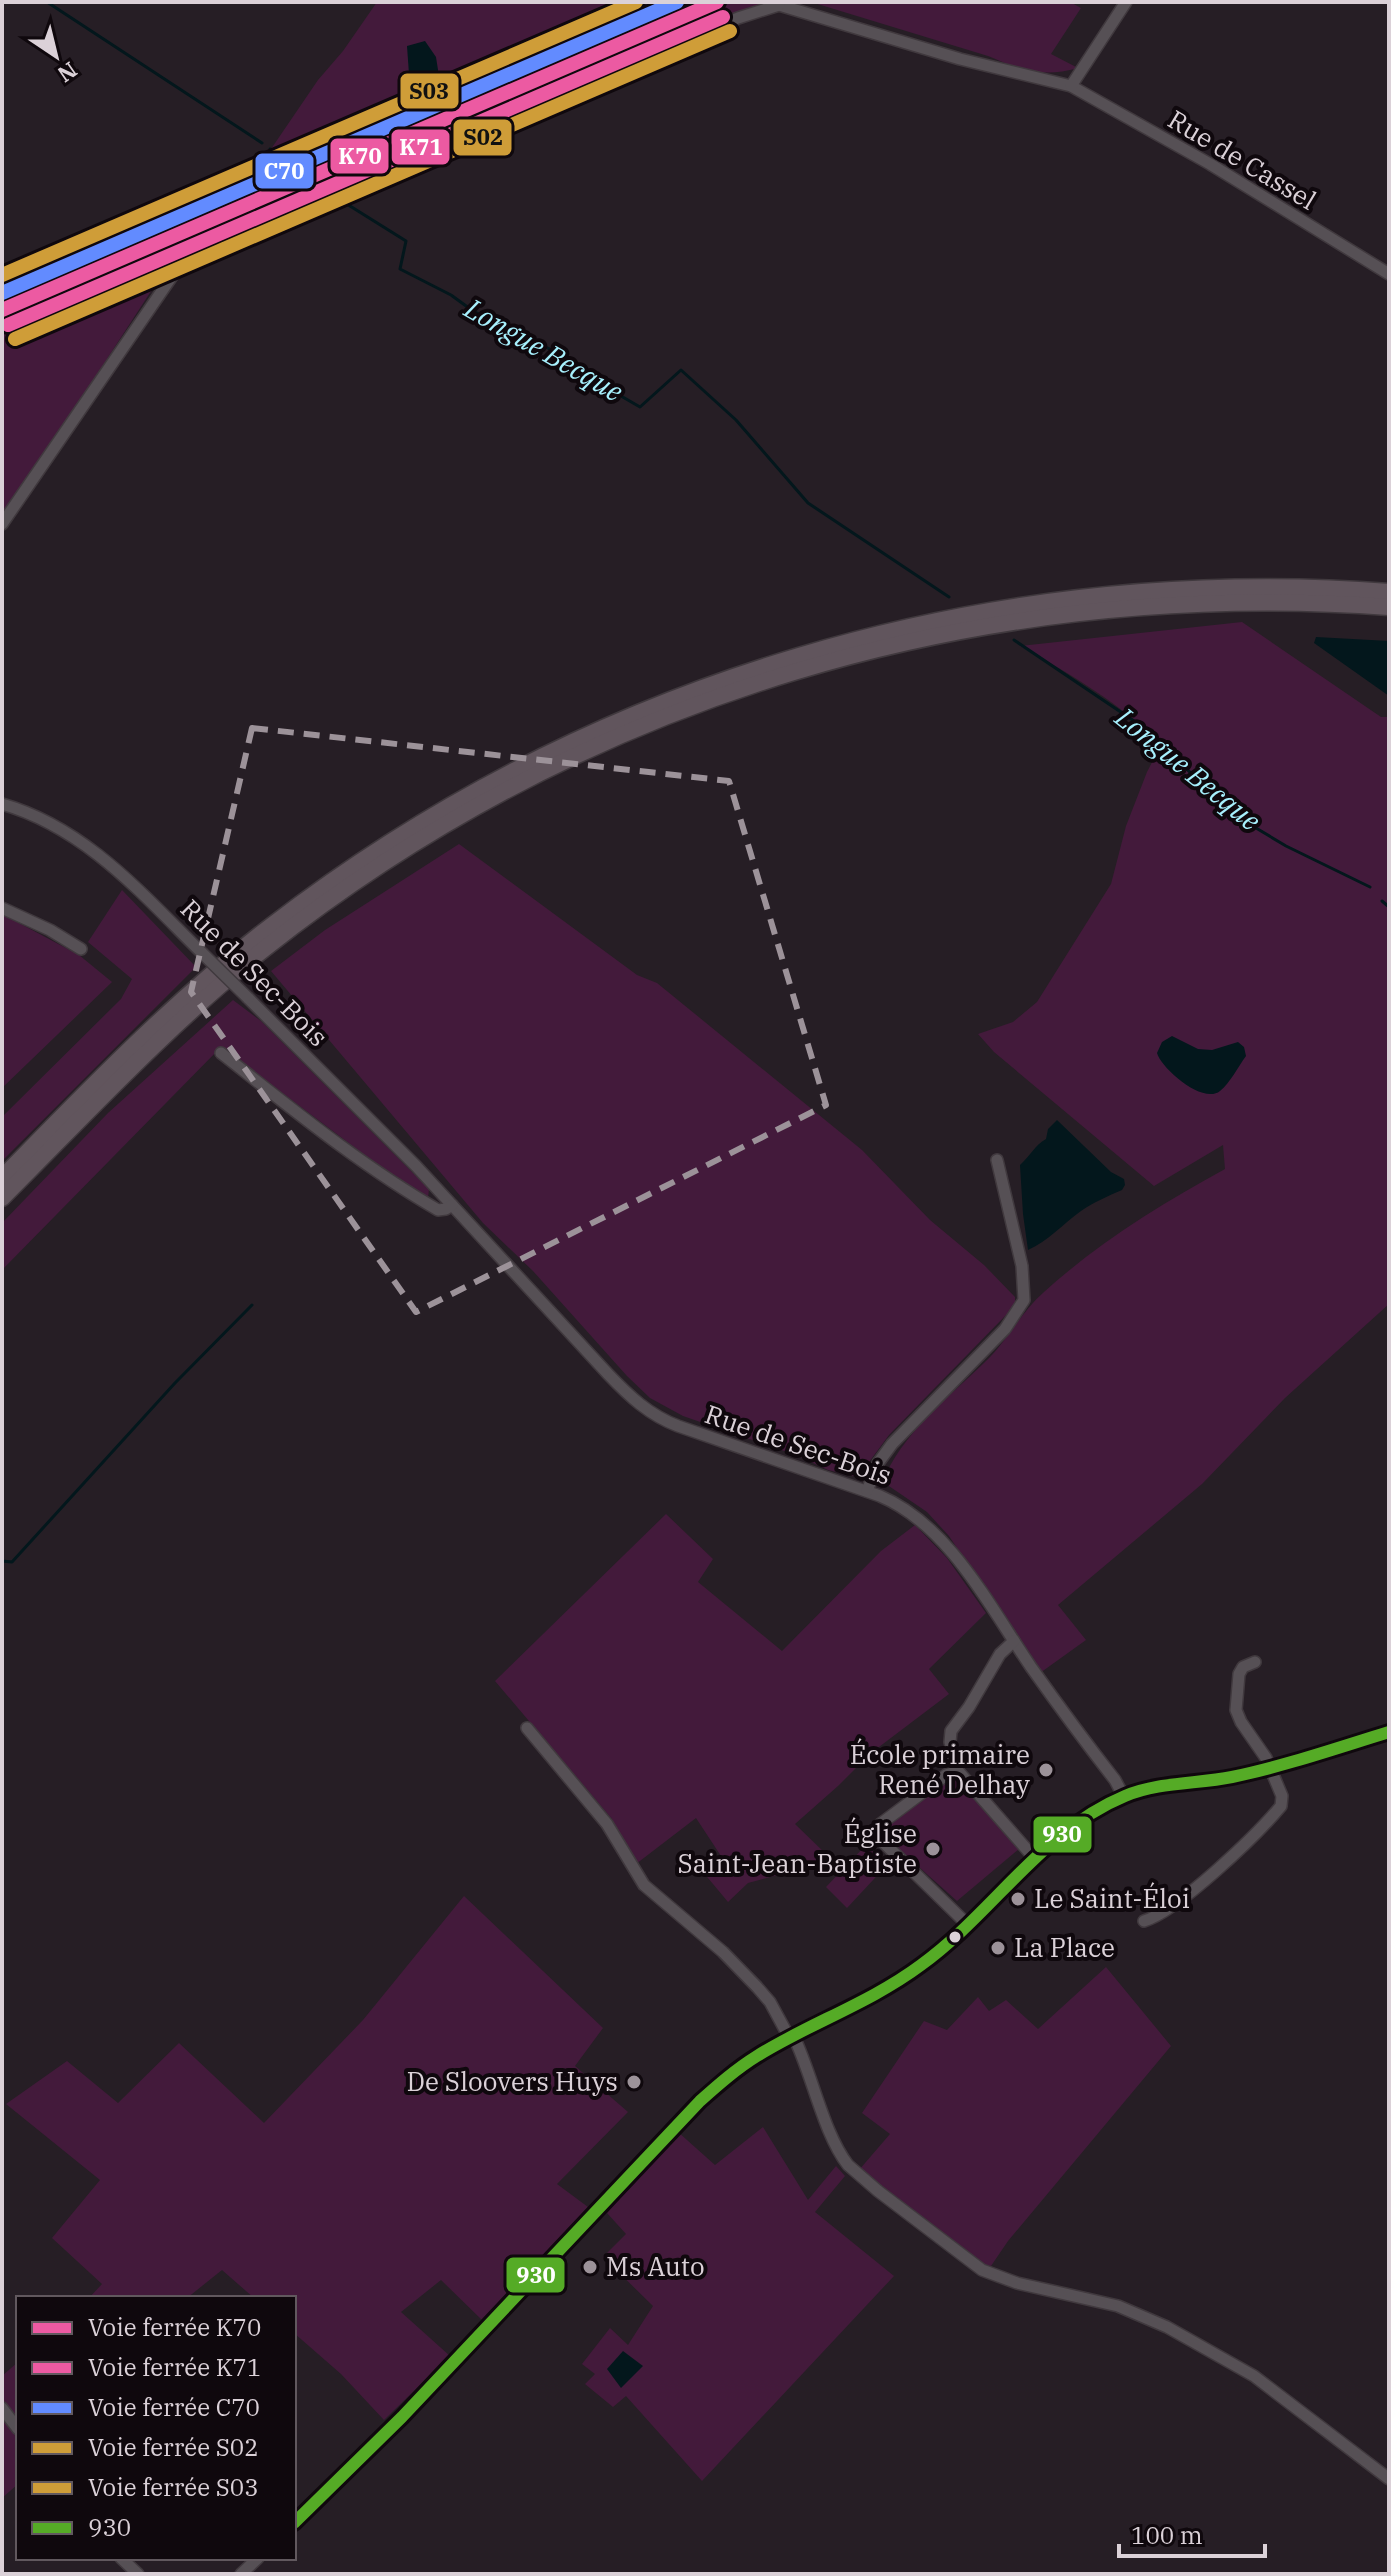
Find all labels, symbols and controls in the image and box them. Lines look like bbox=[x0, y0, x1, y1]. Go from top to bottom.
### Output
north arrow bbox=[16, 16, 96, 96]
text: N bbox=[52, 56, 83, 90]
line badge: S03 bbox=[399, 72, 460, 110]
text: S03 bbox=[409, 76, 449, 105]
street label: Rue de Cassel bbox=[1162, 102, 1323, 217]
line badge: S02 bbox=[452, 118, 513, 157]
text: S02 bbox=[463, 122, 503, 151]
line badge: K71 bbox=[390, 128, 451, 166]
text: K71 bbox=[399, 132, 443, 161]
line badge: K70 bbox=[329, 137, 390, 175]
text: K70 bbox=[338, 141, 382, 170]
line badge: C70 bbox=[254, 152, 315, 190]
text: C70 bbox=[263, 156, 305, 185]
water label: Longue Becque bbox=[458, 289, 630, 410]
water label: Longue Becque bbox=[1107, 698, 1269, 839]
street label: Rue de Sec-Bois bbox=[174, 891, 336, 1053]
street label: Rue de Sec-Bois bbox=[701, 1396, 896, 1492]
place label: École primaire René Delhay bbox=[850, 1737, 1030, 1801]
marker: École primaire René Delhay bbox=[1037, 1761, 1055, 1779]
line badge: 930 bbox=[1032, 1815, 1093, 1854]
place label: Église Saint-Jean-Baptiste bbox=[677, 1816, 917, 1880]
text: 930 bbox=[1042, 1819, 1082, 1848]
marker: Église Saint-Jean-Baptiste bbox=[924, 1840, 942, 1858]
place label: Le Saint-Éloi bbox=[1034, 1881, 1190, 1915]
marker: Le Saint-Éloi bbox=[1009, 1890, 1027, 1908]
unlabelled marker bbox=[947, 1929, 963, 1945]
place label: La Place bbox=[1014, 1930, 1115, 1964]
marker: La Place bbox=[989, 1939, 1007, 1957]
place label: De Sloovers Huys bbox=[407, 2064, 618, 2098]
marker: De Sloovers Huys bbox=[625, 2073, 643, 2091]
place label: Ms Auto bbox=[606, 2249, 705, 2283]
line badge: 930 bbox=[505, 2256, 566, 2294]
marker: Ms Auto bbox=[581, 2258, 599, 2276]
text: 930 bbox=[516, 2260, 556, 2289]
legend bbox=[16, 2296, 296, 2560]
text: Voie ferrée K70 bbox=[88, 2311, 261, 2343]
text: Voie ferrée K71 bbox=[88, 2351, 261, 2383]
text: Voie ferrée C70 bbox=[88, 2391, 260, 2423]
text: Voie ferrée S02 bbox=[88, 2431, 259, 2463]
text: Voie ferrée S03 bbox=[88, 2471, 259, 2503]
scale bar bbox=[1119, 2508, 1265, 2558]
text: 930 bbox=[88, 2511, 131, 2543]
text: 100 m bbox=[1131, 2519, 1203, 2551]

